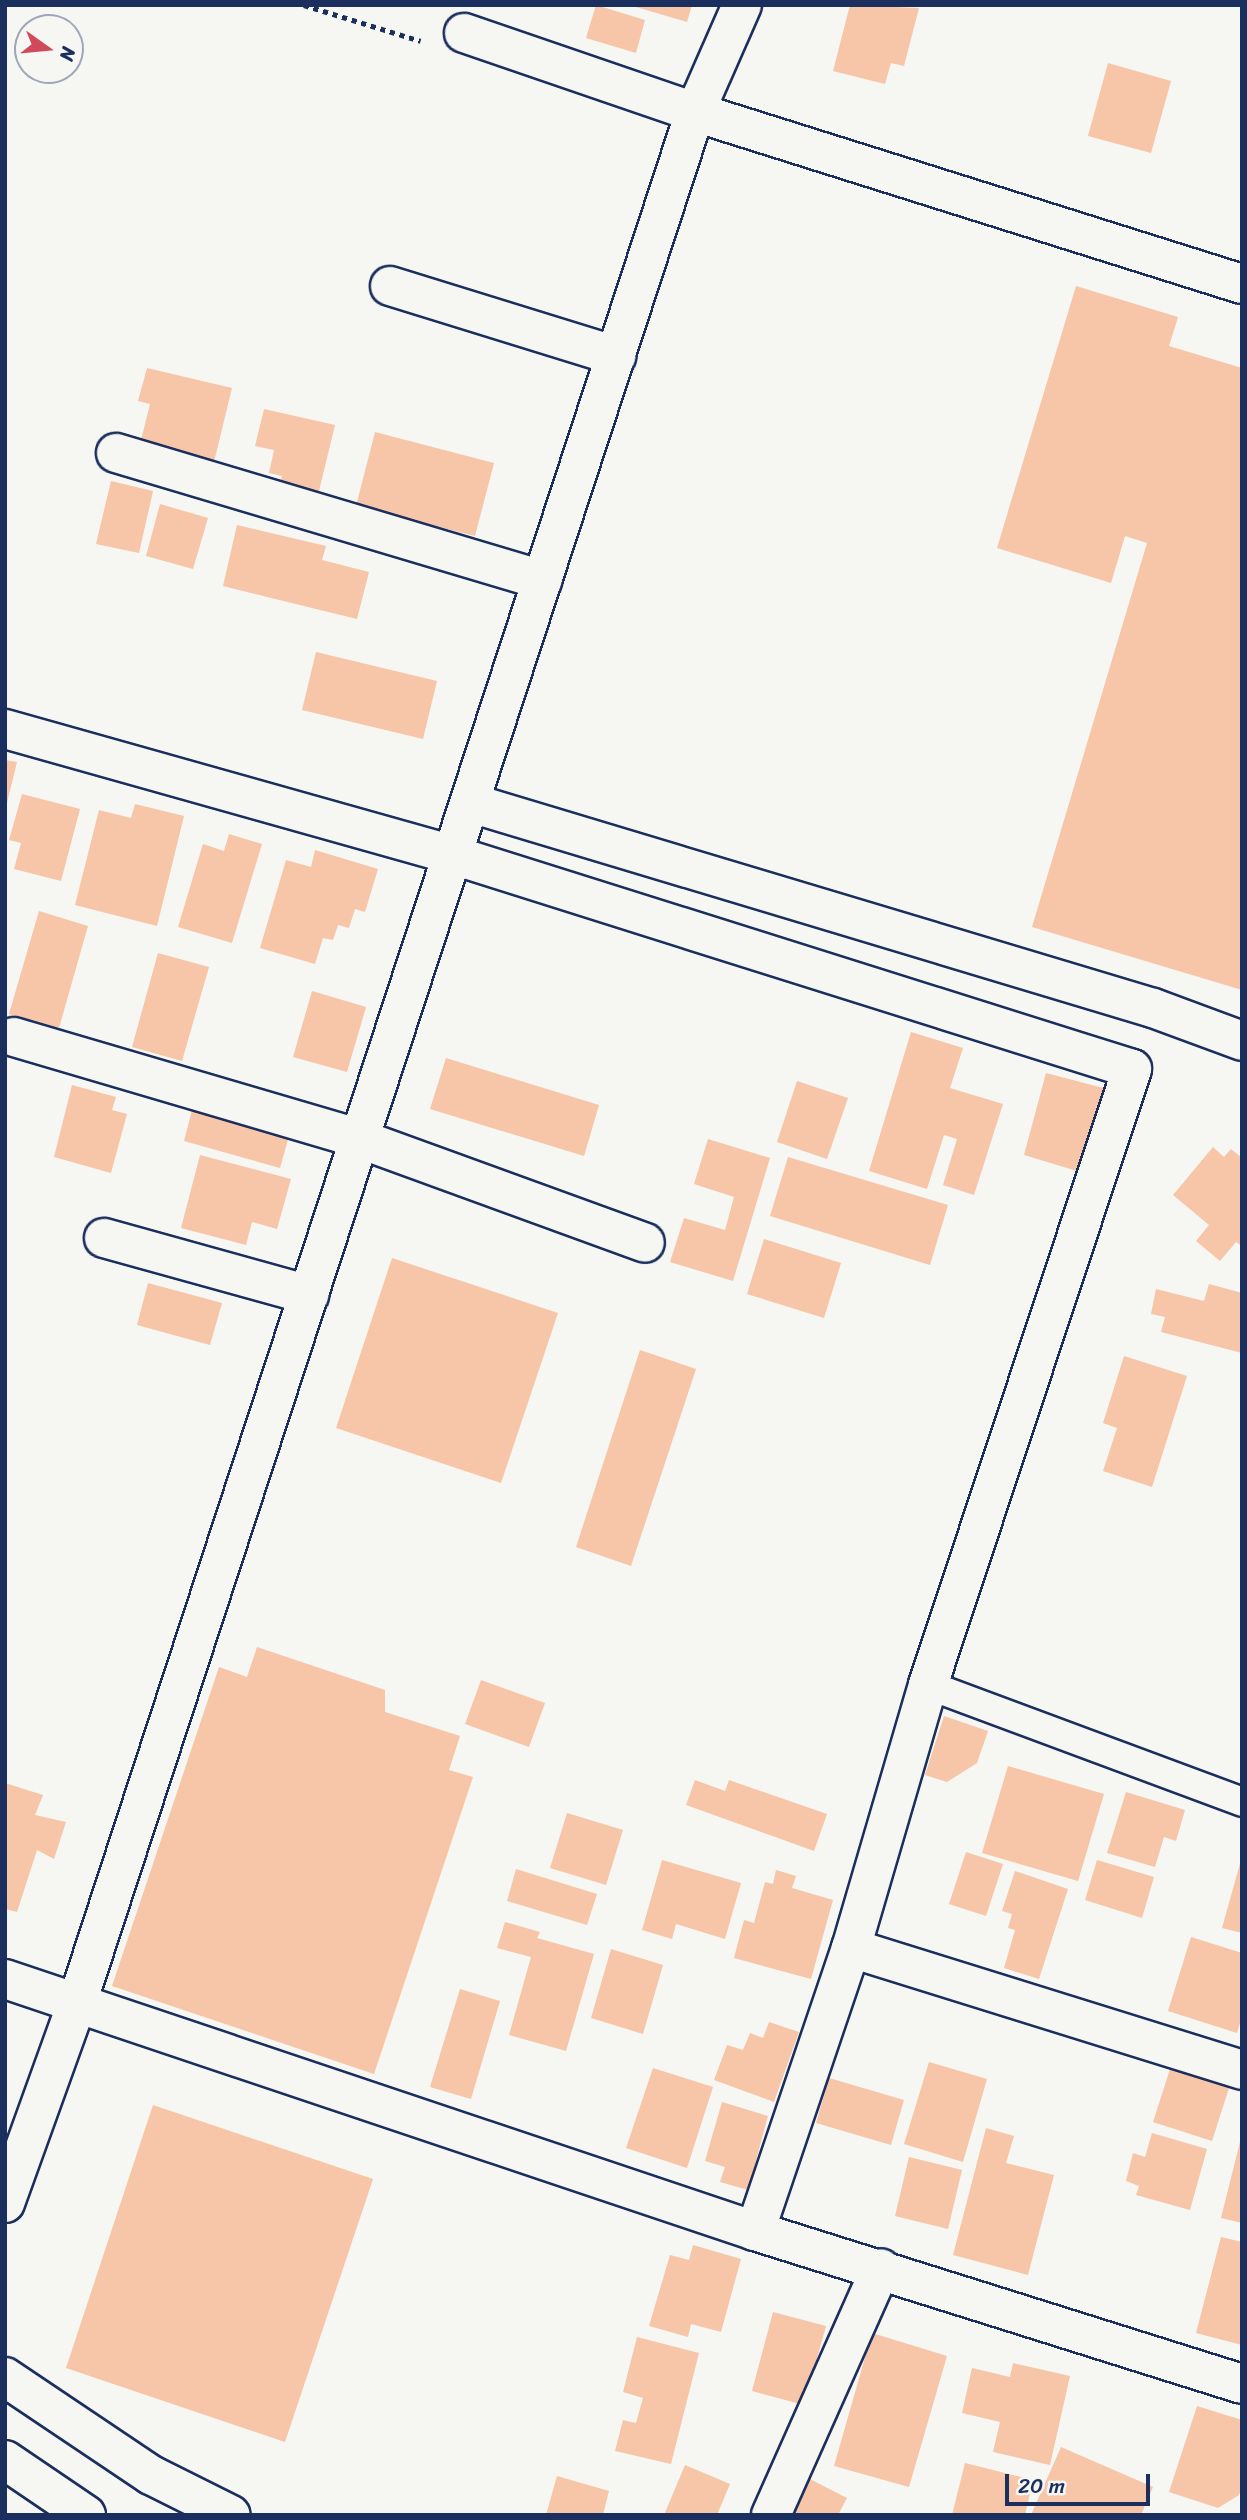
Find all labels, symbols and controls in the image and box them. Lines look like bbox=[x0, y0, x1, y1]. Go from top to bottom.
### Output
north arrow bbox=[14, 14, 84, 84]
text: N bbox=[50, 43, 85, 65]
scale bar bbox=[1009, 2460, 1154, 2504]
text: 20 m bbox=[1018, 2467, 1065, 2505]

